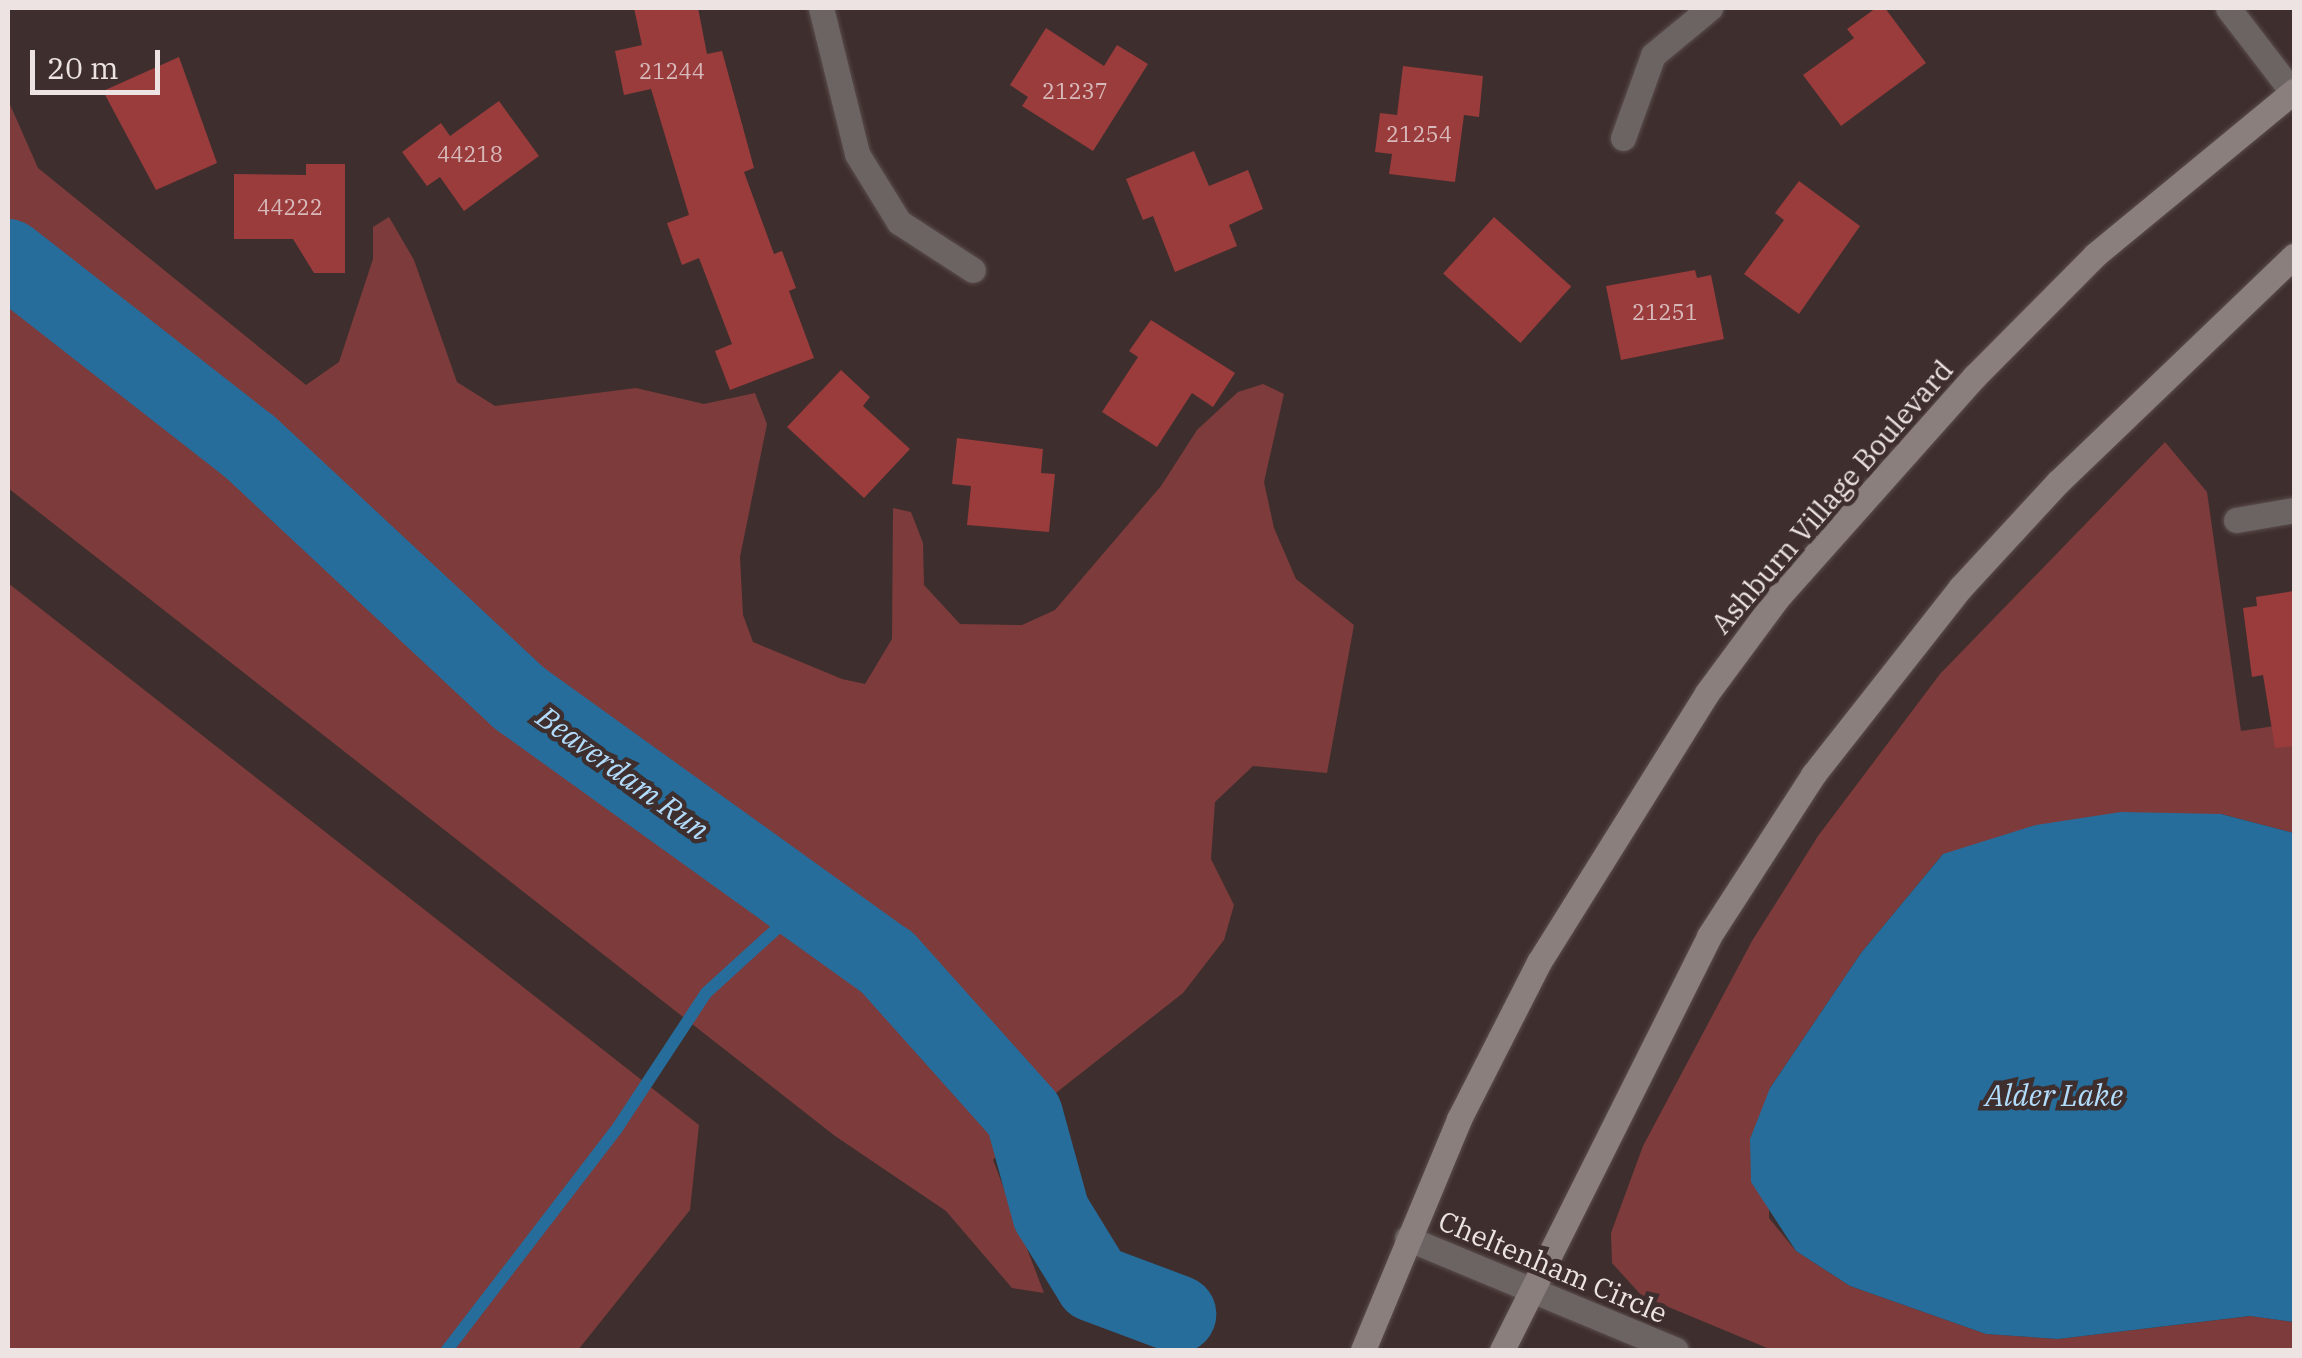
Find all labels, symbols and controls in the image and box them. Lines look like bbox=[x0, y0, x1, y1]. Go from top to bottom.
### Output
scale bar bbox=[35, 30, 165, 92]
text: 20 m bbox=[47, 48, 119, 87]
house number: 21244 bbox=[639, 58, 705, 84]
house number: 21237 bbox=[1042, 78, 1108, 104]
house number: 21254 bbox=[1386, 121, 1452, 147]
house number: 44218 bbox=[437, 141, 503, 167]
house number: 44222 bbox=[257, 194, 323, 220]
house number: 21251 bbox=[1632, 299, 1698, 325]
street label: Ashburn Village Boulevard bbox=[1704, 353, 1960, 641]
water label: Beaverdam Run bbox=[530, 698, 716, 848]
water label: Alder Lake bbox=[1985, 1077, 2123, 1113]
street label: Cheltenham Circle bbox=[1434, 1204, 1672, 1330]

